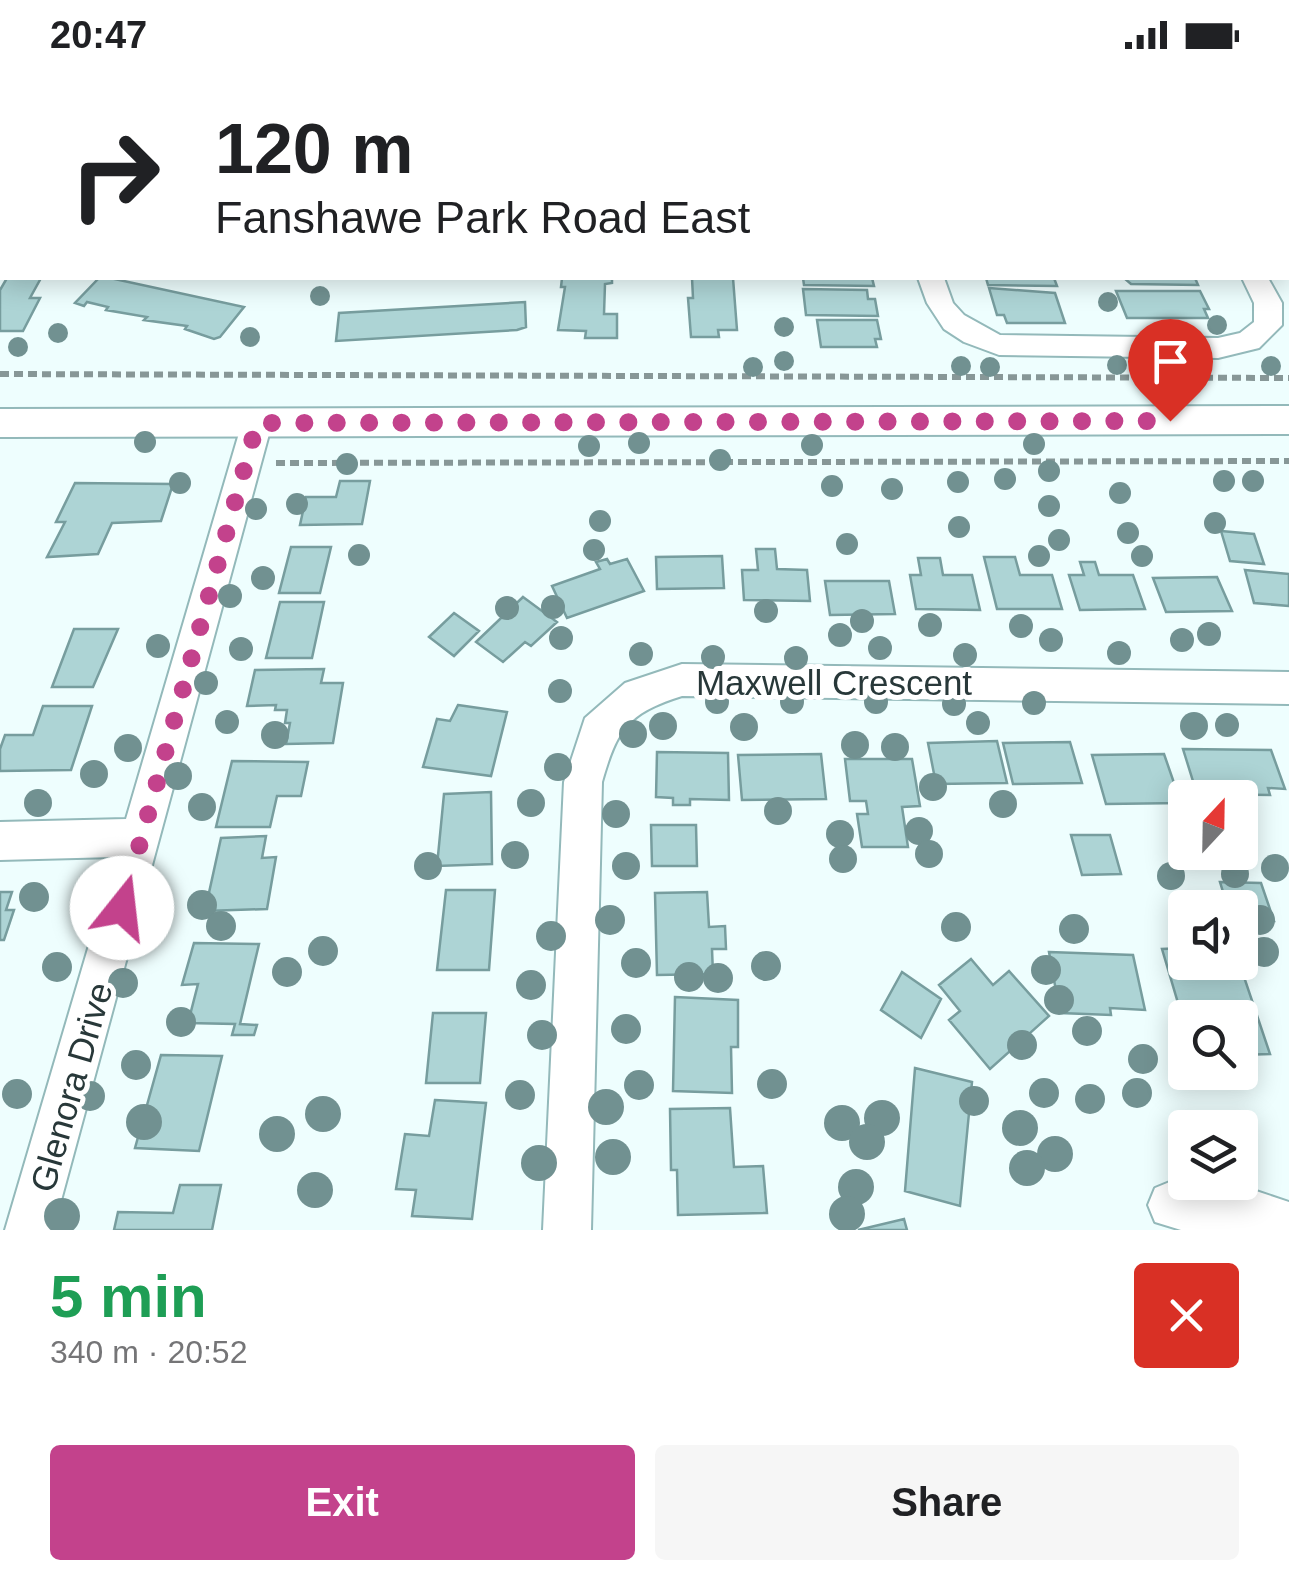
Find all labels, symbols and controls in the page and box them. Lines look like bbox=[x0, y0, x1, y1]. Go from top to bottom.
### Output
text: 20:47 bbox=[50, 14, 147, 56]
icon: right bbox=[50, 110, 180, 240]
text: 120 m bbox=[215, 110, 413, 188]
text: Fanshawe Park Road East bbox=[215, 192, 750, 243]
pin bbox=[1128, 319, 1213, 422]
icon: arrive bbox=[1143, 334, 1198, 389]
street label: Maxwell Crescent bbox=[696, 663, 972, 702]
north arrow bbox=[1168, 780, 1258, 870]
map controls bbox=[1168, 780, 1258, 1200]
position arrow bbox=[70, 856, 174, 960]
button: sound bbox=[1168, 890, 1258, 980]
street label: Glenora Drive bbox=[22, 978, 120, 1196]
button: search bbox=[1168, 1000, 1258, 1090]
button: layers bbox=[1168, 1110, 1258, 1200]
text: 5 min bbox=[50, 1263, 207, 1330]
button: close bbox=[1134, 1263, 1239, 1368]
text: 340 m · 20:52 bbox=[50, 1334, 247, 1370]
button: Exit bbox=[50, 1445, 635, 1560]
button: Share bbox=[655, 1445, 1239, 1560]

